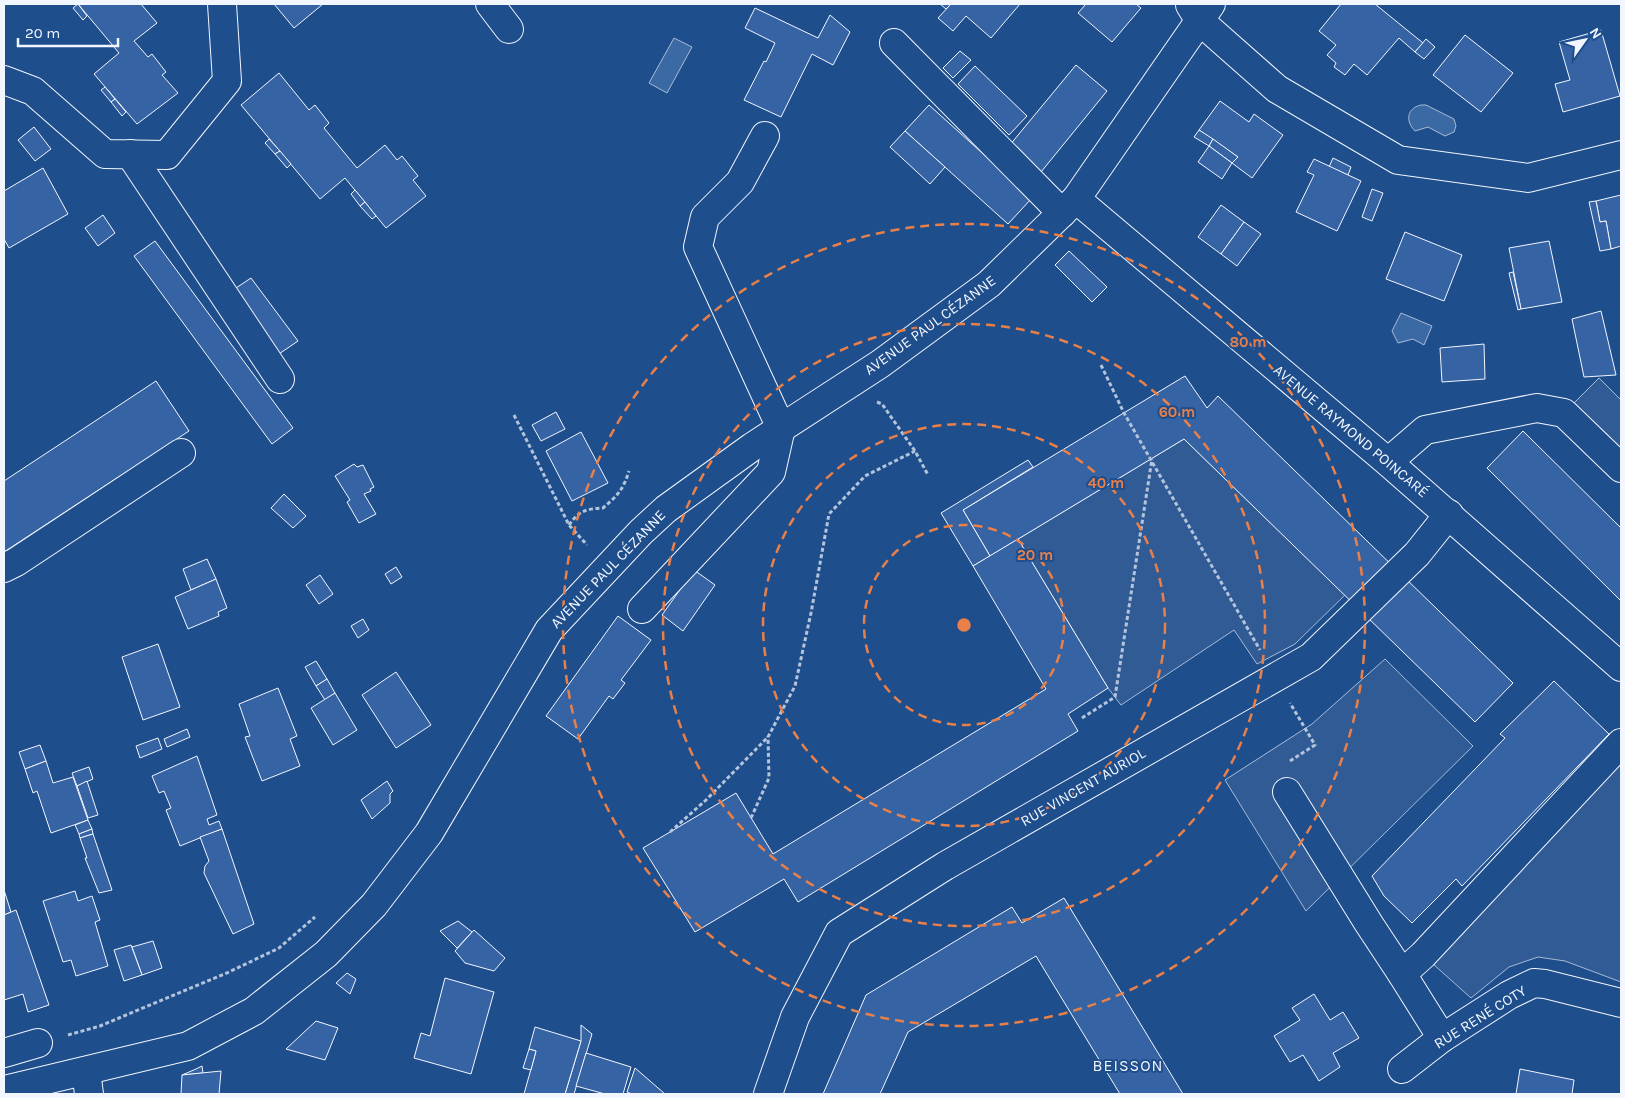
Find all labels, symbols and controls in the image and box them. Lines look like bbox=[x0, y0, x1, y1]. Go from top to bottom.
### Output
scale bar bbox=[18, 15, 118, 47]
north arrow bbox=[1560, 15, 1610, 65]
text: 20 m bbox=[25, 24, 60, 42]
text: N bbox=[1586, 24, 1605, 42]
street label: AVENUE PAUL CÉZANNE bbox=[861, 271, 999, 379]
text: 80 m bbox=[1229, 333, 1267, 351]
street label: AVENUE RAYMOND POINCARÉ bbox=[1270, 361, 1432, 501]
text: 60 m bbox=[1159, 403, 1195, 421]
text: 40 m bbox=[1088, 474, 1124, 492]
street label: AVENUE PAUL CÉZANNE bbox=[547, 506, 669, 632]
text: 20 m bbox=[1017, 546, 1053, 564]
centre of rings bbox=[955, 616, 973, 634]
street label: RUE VINCENT AURIOL bbox=[1017, 744, 1149, 830]
street label: RUE RENÉ COTY bbox=[1431, 981, 1530, 1053]
district label: BEISSON bbox=[1092, 1056, 1164, 1075]

